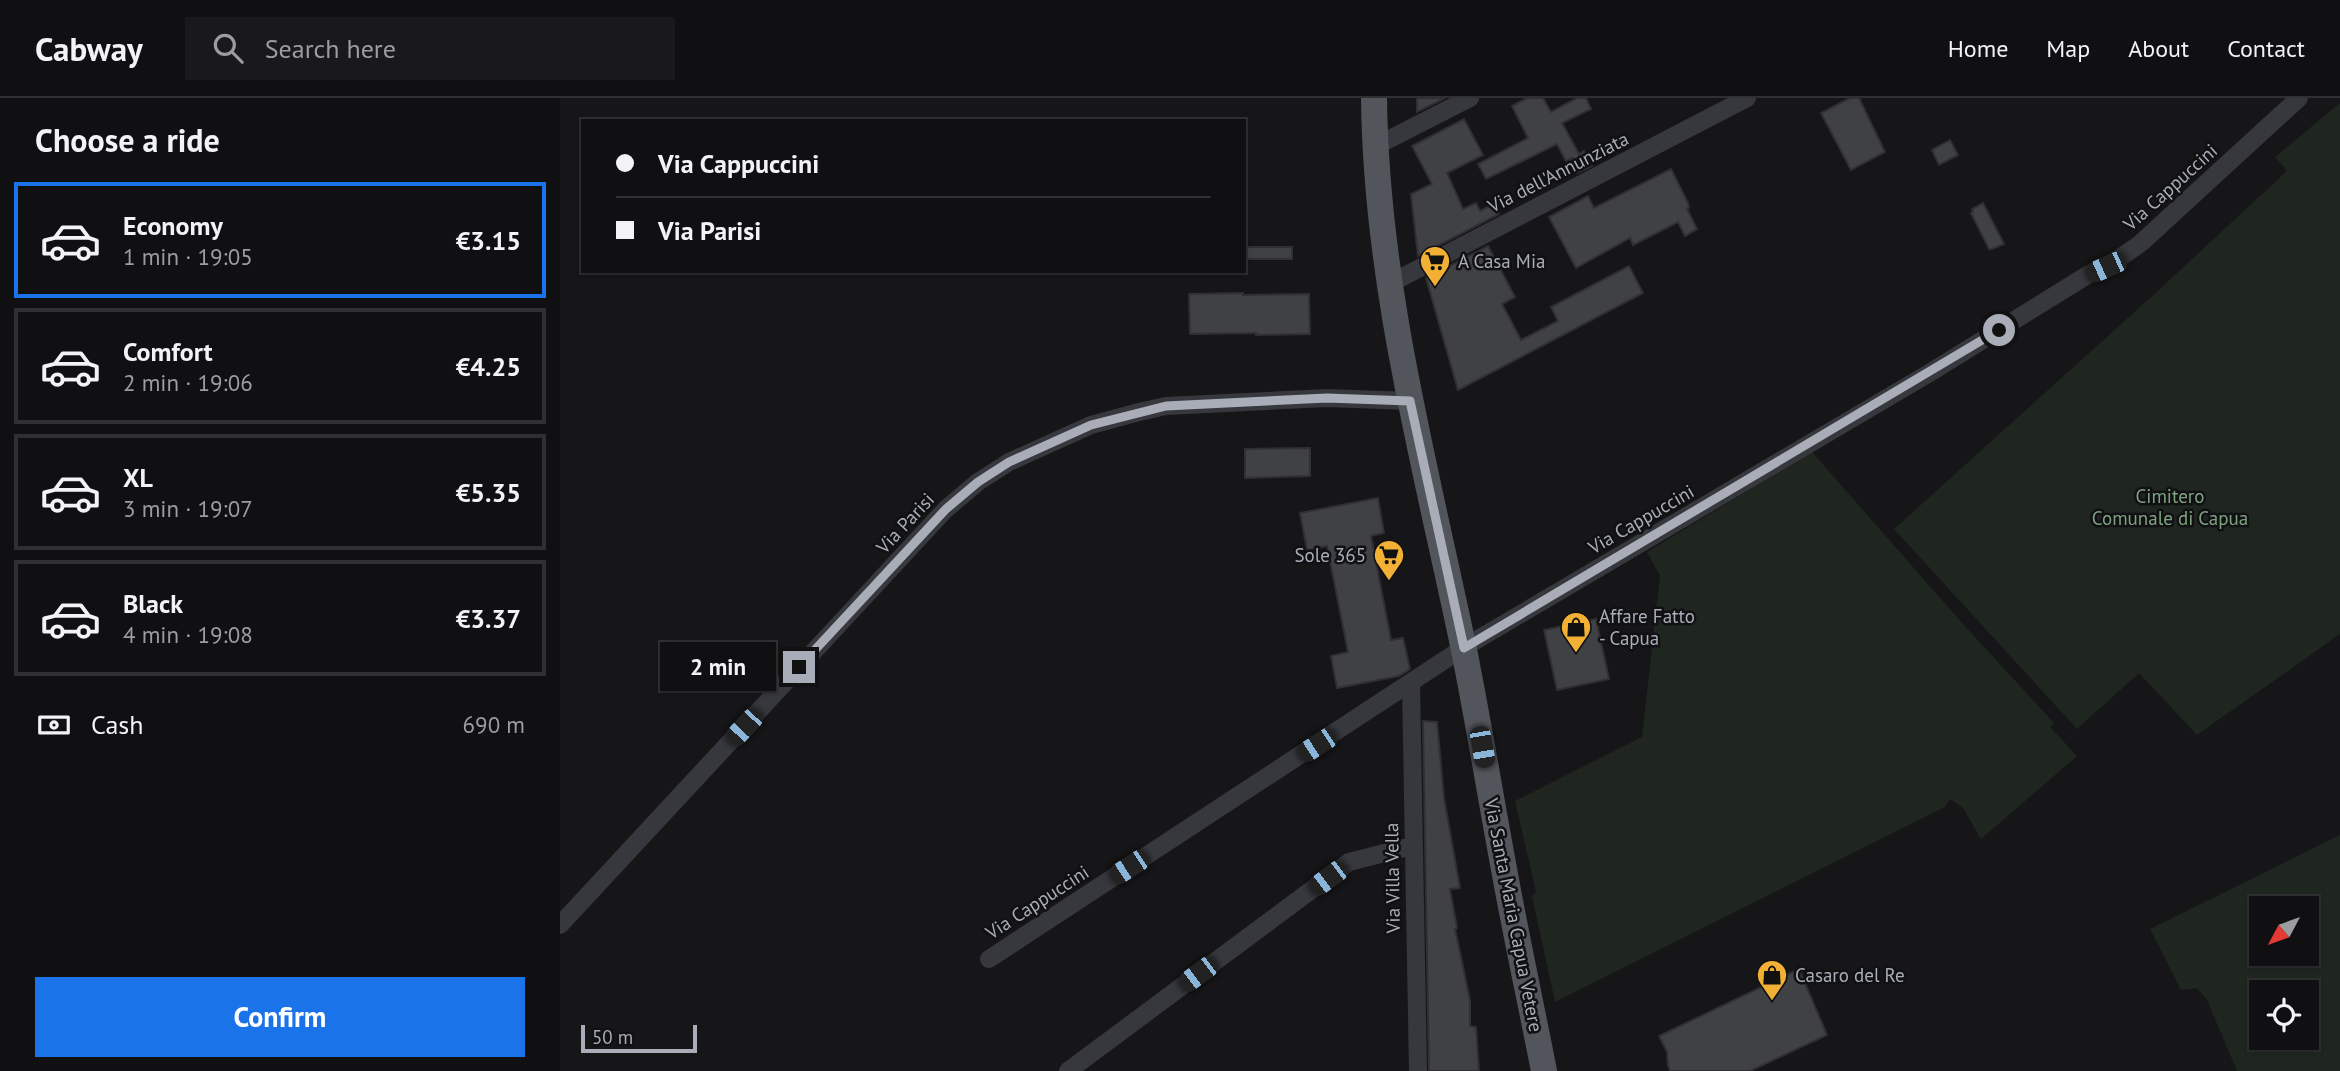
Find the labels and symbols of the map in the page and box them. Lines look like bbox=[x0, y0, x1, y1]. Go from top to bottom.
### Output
street label: Via dell'Annunziata bbox=[1483, 126, 1632, 218]
street label: Via Cappuccini bbox=[2117, 138, 2222, 236]
supermarket icon: A Casa Mia bbox=[1418, 244, 1452, 288]
place label: A Casa Mia bbox=[1458, 249, 1545, 273]
car bbox=[2083, 249, 2130, 285]
route start bbox=[1983, 314, 2015, 346]
street label: Via Cappuccini bbox=[1583, 479, 1698, 559]
park label: Cimitero Comunale di Capua bbox=[2092, 484, 2248, 530]
street label: Via Parisi bbox=[870, 488, 939, 559]
supermarket icon: Sole 365 bbox=[1372, 538, 1406, 582]
place label: Sole 365 bbox=[1294, 543, 1366, 567]
place label: Affare Fatto - Capua bbox=[1599, 604, 1695, 650]
shop icon: Affare Fatto - Capua bbox=[1559, 610, 1593, 654]
callout: 2 min bbox=[659, 642, 775, 692]
route end bbox=[783, 651, 815, 683]
car bbox=[722, 704, 767, 750]
car bbox=[1469, 724, 1496, 770]
car bbox=[1294, 725, 1341, 765]
street label: Via Santa Maria Capua Vetere bbox=[1479, 795, 1548, 1034]
street label: Via Villa Vella bbox=[1379, 823, 1405, 934]
car bbox=[1106, 847, 1153, 887]
car bbox=[1305, 857, 1352, 899]
street label: Via Cappuccini bbox=[980, 860, 1093, 945]
north arrow bbox=[2249, 896, 2319, 966]
car bbox=[1175, 953, 1222, 995]
shop icon: Casaro del Re bbox=[1755, 958, 1789, 1002]
place label: Casaro del Re bbox=[1795, 963, 1905, 987]
scale bar bbox=[581, 1022, 696, 1054]

